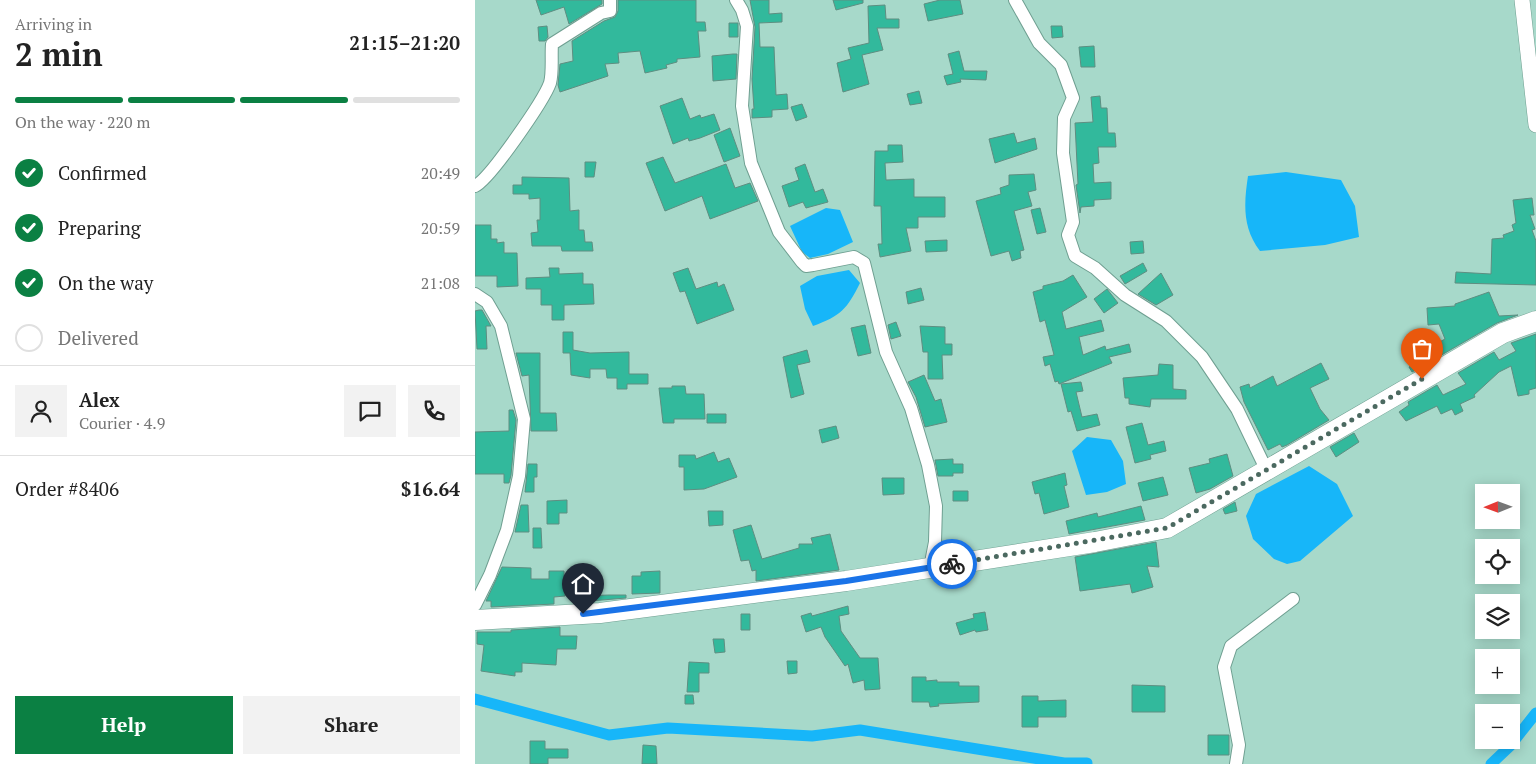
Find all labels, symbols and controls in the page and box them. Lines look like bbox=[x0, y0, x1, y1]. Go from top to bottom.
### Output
text: Arriving in bbox=[15, 13, 92, 35]
text: 21:15–21:20 bbox=[349, 30, 460, 55]
text: 2 min bbox=[15, 33, 103, 75]
text: On the way · 220 m bbox=[15, 111, 150, 133]
icon: check bbox=[15, 159, 43, 187]
text: Confirmed bbox=[58, 160, 147, 185]
text: 20:49 bbox=[421, 162, 460, 184]
icon: check bbox=[15, 214, 43, 242]
text: Preparing bbox=[58, 215, 141, 240]
text: 20:59 bbox=[421, 217, 460, 239]
icon: check bbox=[15, 269, 43, 297]
text: On the way bbox=[58, 270, 153, 295]
text: 21:08 bbox=[421, 272, 460, 294]
text: Delivered bbox=[58, 325, 139, 350]
pin bbox=[1401, 328, 1443, 379]
icon: bag bbox=[1408, 335, 1436, 363]
button: person bbox=[15, 385, 67, 437]
button: chat bbox=[344, 385, 396, 437]
button: phone bbox=[408, 385, 460, 437]
text: Alex bbox=[79, 387, 120, 412]
text: Courier · 4.9 bbox=[79, 412, 165, 434]
text: Order #8406 bbox=[15, 476, 119, 501]
text: $16.64 bbox=[401, 476, 460, 501]
north arrow bbox=[1475, 484, 1520, 529]
map controls bbox=[1475, 484, 1520, 749]
courier bbox=[927, 539, 977, 589]
button: locate bbox=[1475, 539, 1520, 584]
icon: bike bbox=[938, 550, 966, 578]
pin bbox=[562, 563, 604, 614]
icon: home bbox=[569, 570, 597, 598]
button: layers bbox=[1475, 594, 1520, 639]
button: + bbox=[1475, 649, 1520, 694]
button: Help bbox=[15, 696, 233, 754]
button: Share bbox=[243, 696, 460, 754]
button: − bbox=[1475, 704, 1520, 749]

